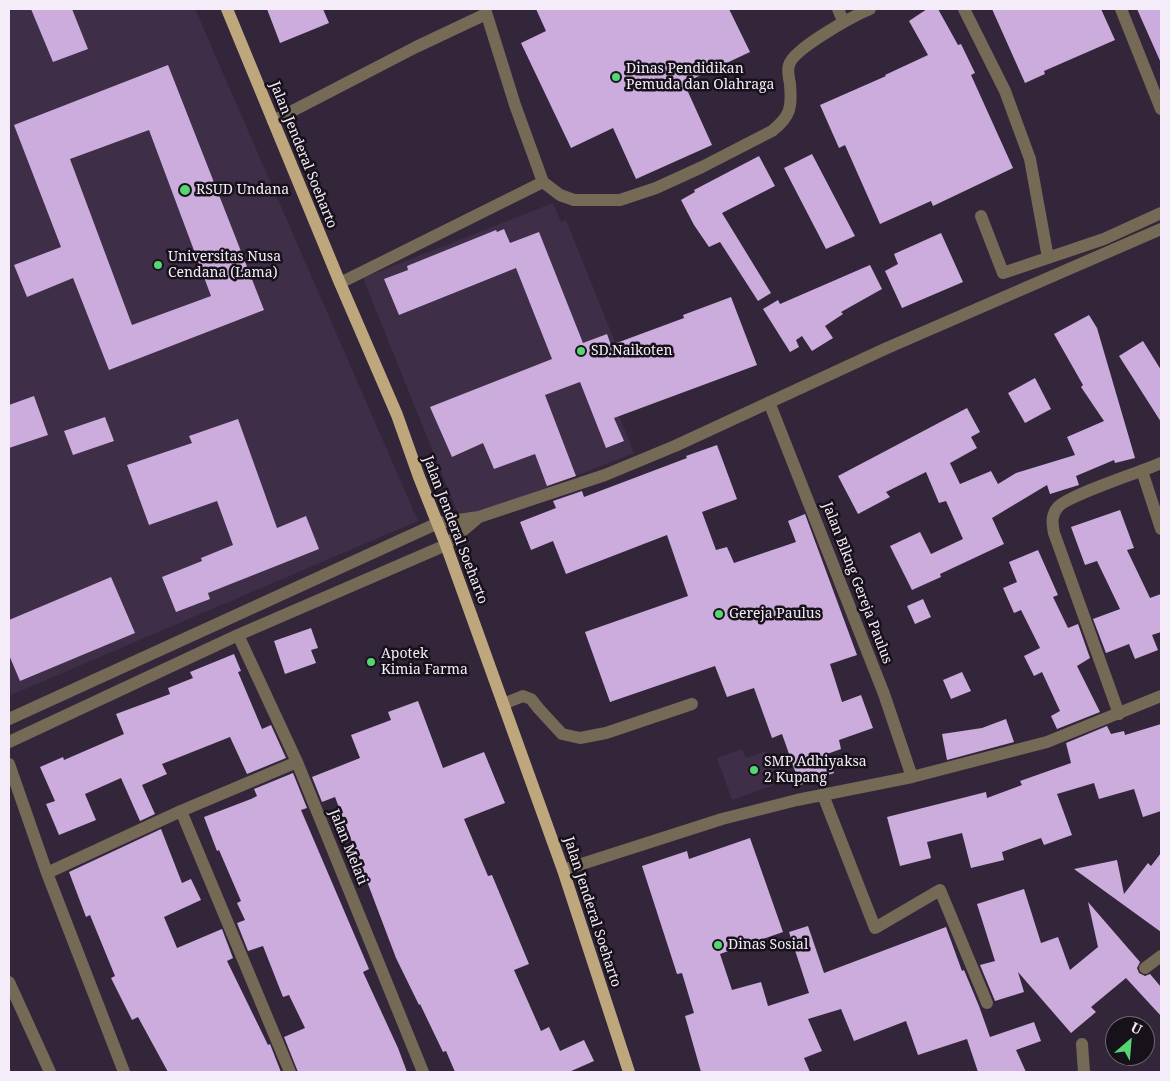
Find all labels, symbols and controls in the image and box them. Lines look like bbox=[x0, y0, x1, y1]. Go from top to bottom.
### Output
place label: Dinas Pendidikan Pemuda dan Olahraga bbox=[626, 61, 774, 94]
marker: Dinas Pendidikan Pemuda dan Olahraga bbox=[610, 71, 622, 83]
street label: Jalan Jenderal Soeharto bbox=[266, 79, 340, 231]
place label: RSUD Undana bbox=[196, 182, 289, 198]
marker: RSUD Undana bbox=[178, 183, 192, 197]
place label: Universitas Nusa Cendana (Lama) bbox=[168, 249, 281, 282]
marker: Universitas Nusa Cendana (Lama) bbox=[152, 259, 164, 271]
place label: SD.Naikoten bbox=[591, 343, 672, 359]
marker: SD.Naikoten bbox=[575, 345, 587, 357]
street label: Jalan Jenderal Soeharto bbox=[419, 454, 491, 606]
street label: Jalan Blkng Gereja Paulus bbox=[818, 500, 896, 666]
place label: Gereja Paulus bbox=[729, 606, 821, 622]
marker: Gereja Paulus bbox=[713, 608, 725, 620]
place label: Apotek Kimia Farma bbox=[381, 646, 468, 679]
marker: Apotek Kimia Farma bbox=[365, 656, 377, 668]
place label: SMP Adhiyaksa 2 Kupang bbox=[764, 754, 867, 786]
marker: SMP Adhiyaksa 2 Kupang bbox=[748, 764, 760, 776]
street label: Jalan Melati bbox=[325, 807, 371, 887]
street label: Jalan Jenderal Soeharto bbox=[560, 835, 624, 989]
place label: Dinas Sosial bbox=[728, 937, 808, 953]
marker: Dinas Sosial bbox=[712, 939, 724, 951]
north arrow bbox=[1105, 1016, 1155, 1066]
text: U bbox=[1128, 1017, 1146, 1039]

